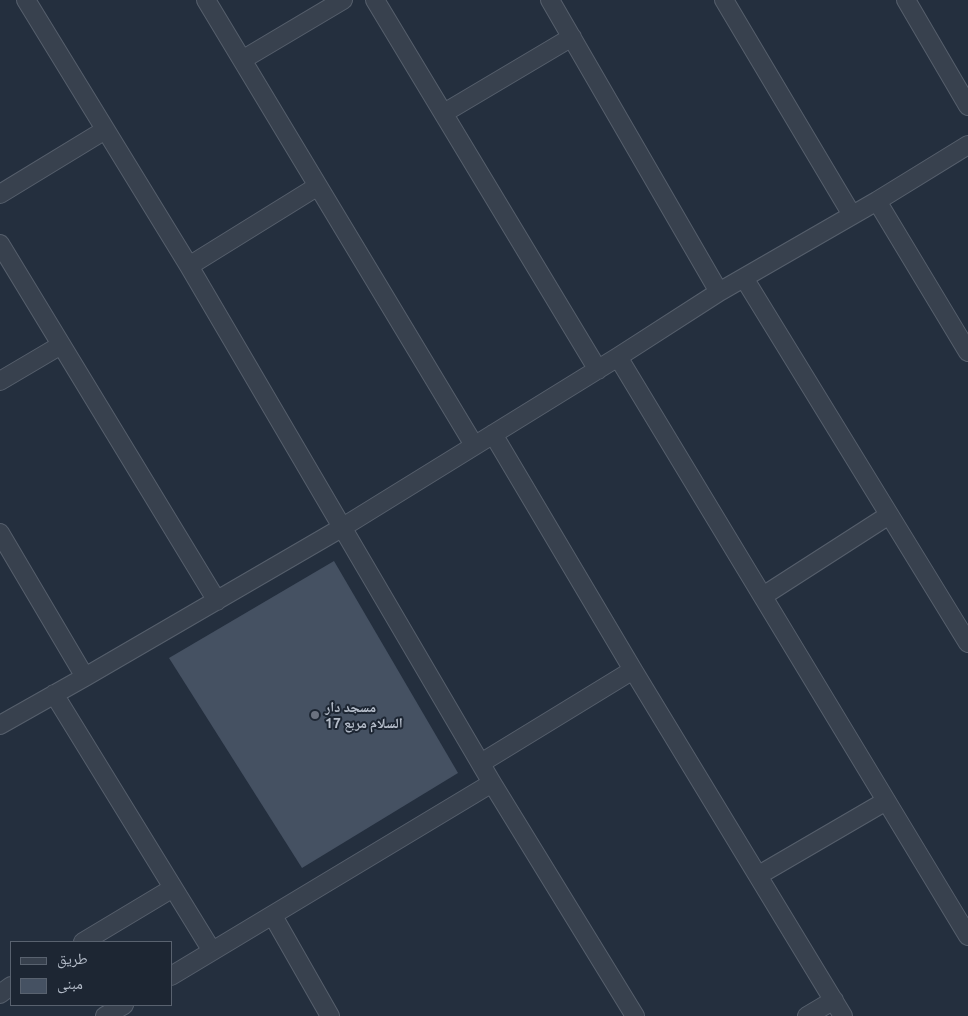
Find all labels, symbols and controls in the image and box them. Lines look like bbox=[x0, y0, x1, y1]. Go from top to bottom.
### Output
place label: مسجد دار السلام مربع 17 bbox=[325, 699, 403, 732]
marker: مسجد دار السلام مربع 17 bbox=[309, 709, 321, 721]
legend bbox=[10, 941, 172, 1006]
text: طريق bbox=[57, 950, 88, 967]
text: مبنى bbox=[57, 975, 83, 992]

